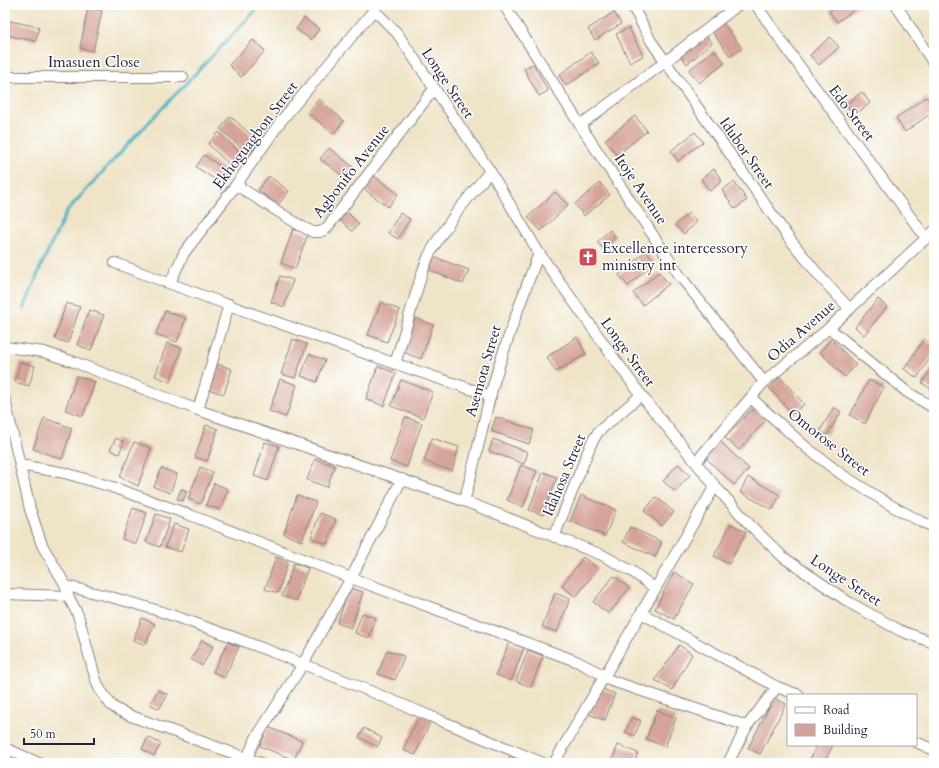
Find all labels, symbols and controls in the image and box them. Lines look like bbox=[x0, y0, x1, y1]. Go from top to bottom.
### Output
street label: Longe Street bbox=[417, 44, 479, 122]
street label: Imasuen Close bbox=[48, 52, 140, 72]
street label: Ekhoguagbon Street bbox=[208, 77, 302, 193]
street label: Edo Street bbox=[824, 81, 880, 145]
street label: Idubor Street bbox=[715, 113, 779, 193]
street label: Agbonifo Avenue bbox=[308, 120, 394, 222]
street label: Itoje Avenue bbox=[610, 150, 672, 229]
place label: Excellence intercessory ministry int bbox=[602, 238, 748, 275]
church icon: Excellence intercessory ministry int bbox=[577, 246, 599, 268]
street label: Odia Avenue bbox=[763, 296, 840, 366]
street label: Longe Street bbox=[596, 313, 660, 391]
street label: Asemota Street bbox=[460, 323, 506, 419]
street label: Omorose Street bbox=[784, 404, 874, 481]
street label: Idahosa Street bbox=[538, 431, 590, 519]
street label: Longe Street bbox=[807, 550, 886, 611]
legend bbox=[787, 694, 917, 746]
text: Road bbox=[823, 702, 850, 718]
scale bar bbox=[24, 720, 94, 746]
text: Building bbox=[823, 722, 868, 738]
text: 50 m bbox=[30, 726, 57, 742]

